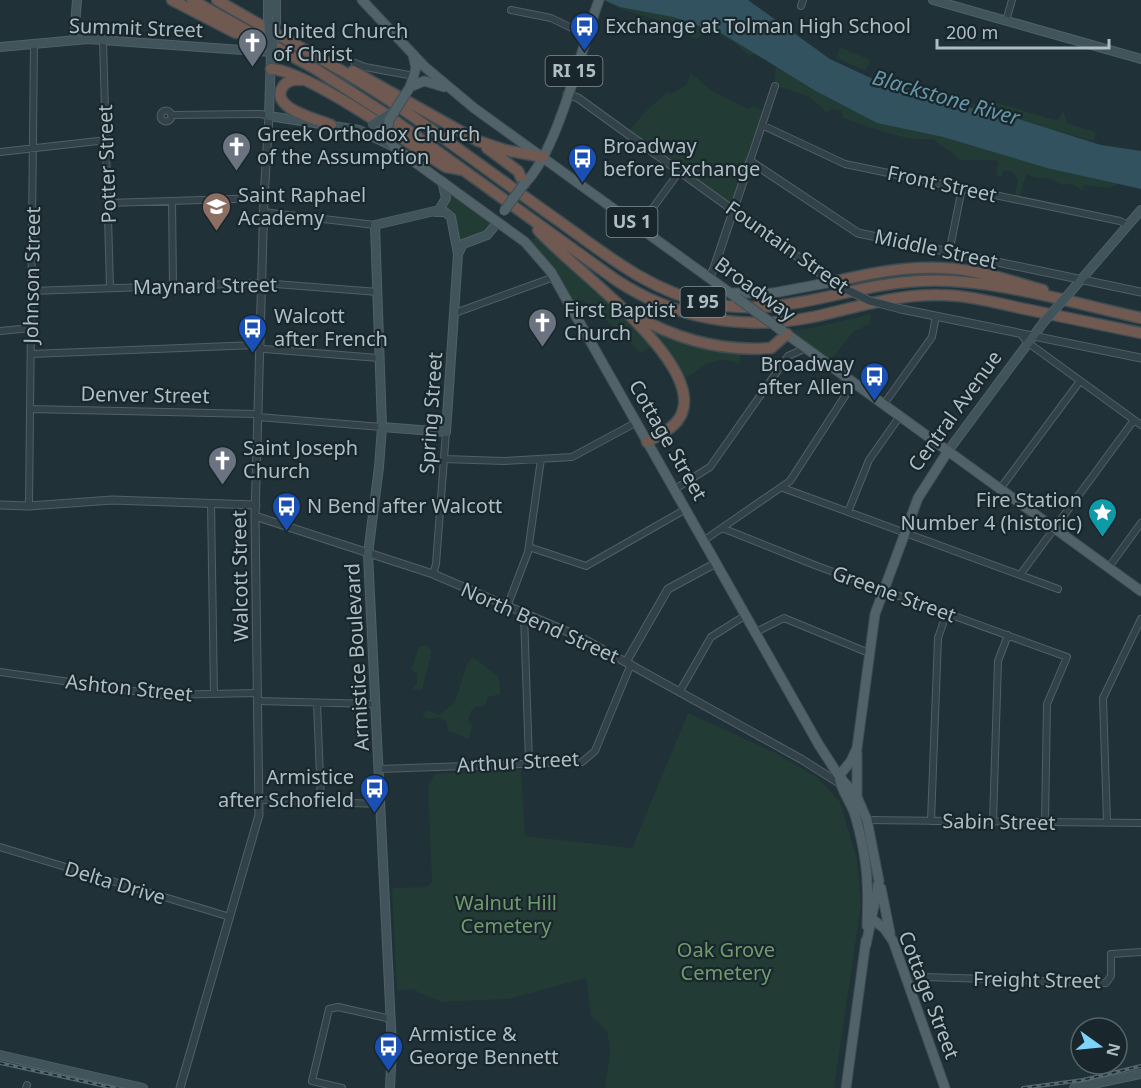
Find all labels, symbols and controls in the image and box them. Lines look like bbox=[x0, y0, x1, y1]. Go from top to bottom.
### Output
bus stop icon: Exchange at Tolman High School bbox=[568, 10, 600, 52]
street label: Summit Street bbox=[69, 12, 204, 43]
place label: Exchange at Tolman High School bbox=[605, 12, 911, 39]
scale bar bbox=[937, 12, 1110, 50]
place label: United Church of Christ bbox=[273, 17, 408, 67]
text: 200 m bbox=[946, 20, 998, 44]
church icon: United Church of Christ bbox=[236, 26, 268, 68]
road number: RI 15 bbox=[546, 56, 602, 86]
water label: Blackstone River bbox=[869, 63, 1025, 132]
street label: Potter Street bbox=[91, 104, 122, 224]
place label: Greek Orthodox Church of the Assumption bbox=[257, 120, 480, 170]
church icon: Greek Orthodox Church of the Assumption bbox=[220, 130, 252, 172]
place label: Broadway before Exchange bbox=[603, 132, 760, 182]
bus stop icon: Broadway before Exchange bbox=[566, 142, 598, 184]
street label: Front Street bbox=[885, 159, 999, 208]
place label: Saint Raphael Academy bbox=[238, 181, 366, 231]
school or university icon: Saint Raphael Academy bbox=[201, 190, 233, 232]
street label: Fountain Street bbox=[720, 194, 854, 299]
street label: Johnson Street bbox=[17, 206, 46, 346]
road number: US 1 bbox=[606, 207, 658, 237]
street label: Middle Street bbox=[872, 222, 1000, 275]
street label: Broadway bbox=[709, 250, 802, 328]
street label: Maynard Street bbox=[133, 271, 277, 300]
road number: I 95 bbox=[680, 287, 726, 317]
place label: First Baptist Church bbox=[564, 296, 676, 346]
place label: Walcott after French bbox=[274, 302, 388, 352]
church icon: First Baptist Church bbox=[527, 306, 559, 348]
bus stop icon: Walcott after French bbox=[237, 312, 269, 354]
street label: Central Avenue bbox=[902, 345, 1008, 477]
place label: Broadway after Allen bbox=[757, 350, 855, 400]
street label: Spring Street bbox=[413, 351, 448, 475]
bus stop icon: Broadway after Allen bbox=[859, 360, 891, 402]
street label: Cottage Street bbox=[623, 375, 714, 505]
street label: Denver Street bbox=[80, 380, 210, 409]
place label: Saint Joseph Church bbox=[243, 434, 358, 484]
church icon: Saint Joseph Church bbox=[206, 444, 238, 486]
place label: Fire Station Number 4 (historic) bbox=[901, 486, 1082, 536]
bus stop icon: N Bend after Walcott bbox=[270, 490, 302, 532]
place label: N Bend after Walcott bbox=[307, 492, 502, 519]
place icon: Fire Station Number 4 (historic) bbox=[1087, 496, 1119, 538]
street label: Walcott Street bbox=[225, 510, 254, 642]
street label: Greene Street bbox=[829, 559, 960, 628]
street label: Armistice Boulevard bbox=[338, 562, 375, 752]
street label: North Bend Street bbox=[457, 576, 623, 670]
street label: Ashton Street bbox=[64, 667, 194, 708]
street label: Arthur Street bbox=[456, 745, 580, 778]
place label: Armistice after Schofield bbox=[218, 763, 354, 813]
bus stop icon: Armistice after Schofield bbox=[359, 772, 391, 814]
street label: Sabin Street bbox=[942, 807, 1056, 836]
street label: Delta Drive bbox=[61, 854, 169, 911]
park label: Walnut Hill Cemetery bbox=[455, 889, 557, 939]
street label: Cottage Street bbox=[893, 927, 966, 1063]
park label: Oak Grove Cemetery bbox=[677, 936, 775, 986]
street label: Freight Street bbox=[973, 965, 1101, 994]
north arrow bbox=[1069, 1016, 1129, 1076]
place label: Armistice & George Bennett bbox=[409, 1020, 559, 1070]
bus stop icon: Armistice & George Bennett bbox=[372, 1030, 404, 1072]
text: N bbox=[1101, 1041, 1126, 1059]

